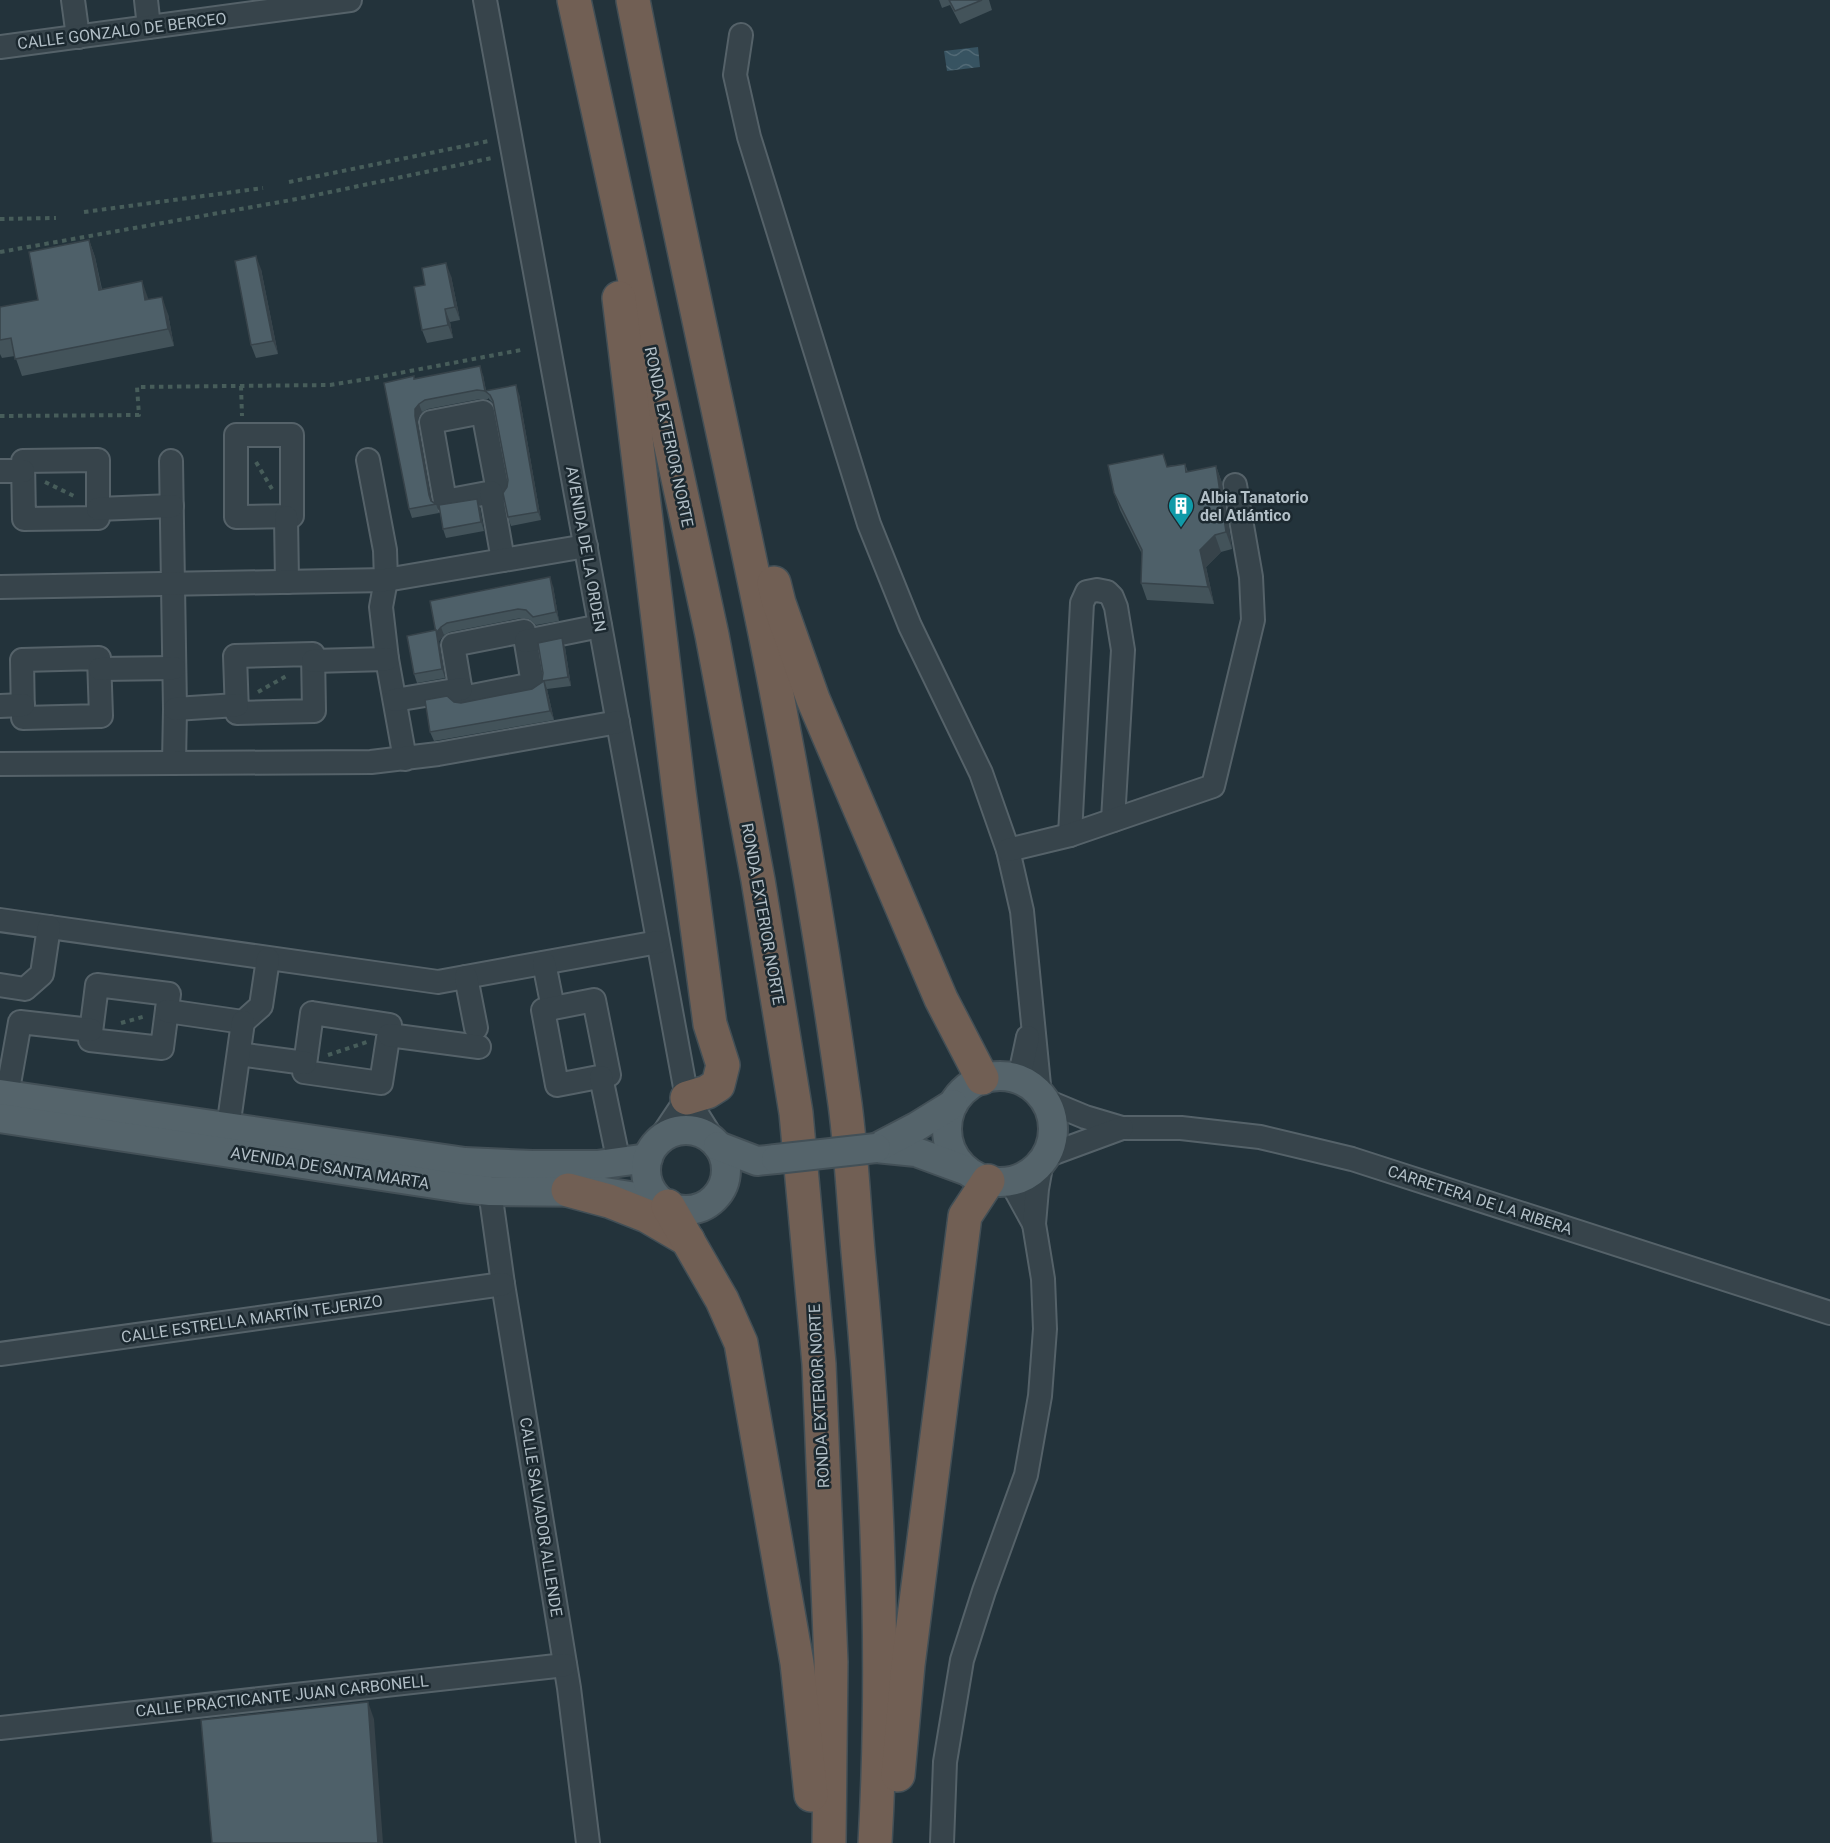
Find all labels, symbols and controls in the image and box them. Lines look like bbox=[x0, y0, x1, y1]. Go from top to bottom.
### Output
street label: CALLE GONZALO DE BERCEO bbox=[16, 9, 228, 53]
street label: RONDA EXTERIOR NORTE bbox=[641, 345, 697, 529]
street label: AVENIDA DE LA ORDEN bbox=[562, 465, 610, 633]
place label: Albia Tanatorio del Atlántico bbox=[1200, 488, 1309, 525]
building icon: Albia Tanatorio del Atlántico bbox=[1166, 491, 1196, 529]
street label: RONDA EXTERIOR NORTE bbox=[738, 822, 788, 1006]
street label: AVENIDA DE SANTA MARTA bbox=[229, 1143, 431, 1193]
street label: CARRETERA DE LA RIBERA bbox=[1385, 1161, 1575, 1239]
street label: CALLE ESTRELLA MARTÍN TEJERIZO bbox=[120, 1291, 384, 1347]
street label: RONDA EXTERIOR NORTE bbox=[805, 1304, 833, 1488]
street label: CALLE SALVADOR ALLENDE bbox=[516, 1416, 566, 1618]
street label: CALLE PRACTICANTE JUAN CARBONELL bbox=[135, 1671, 430, 1721]

